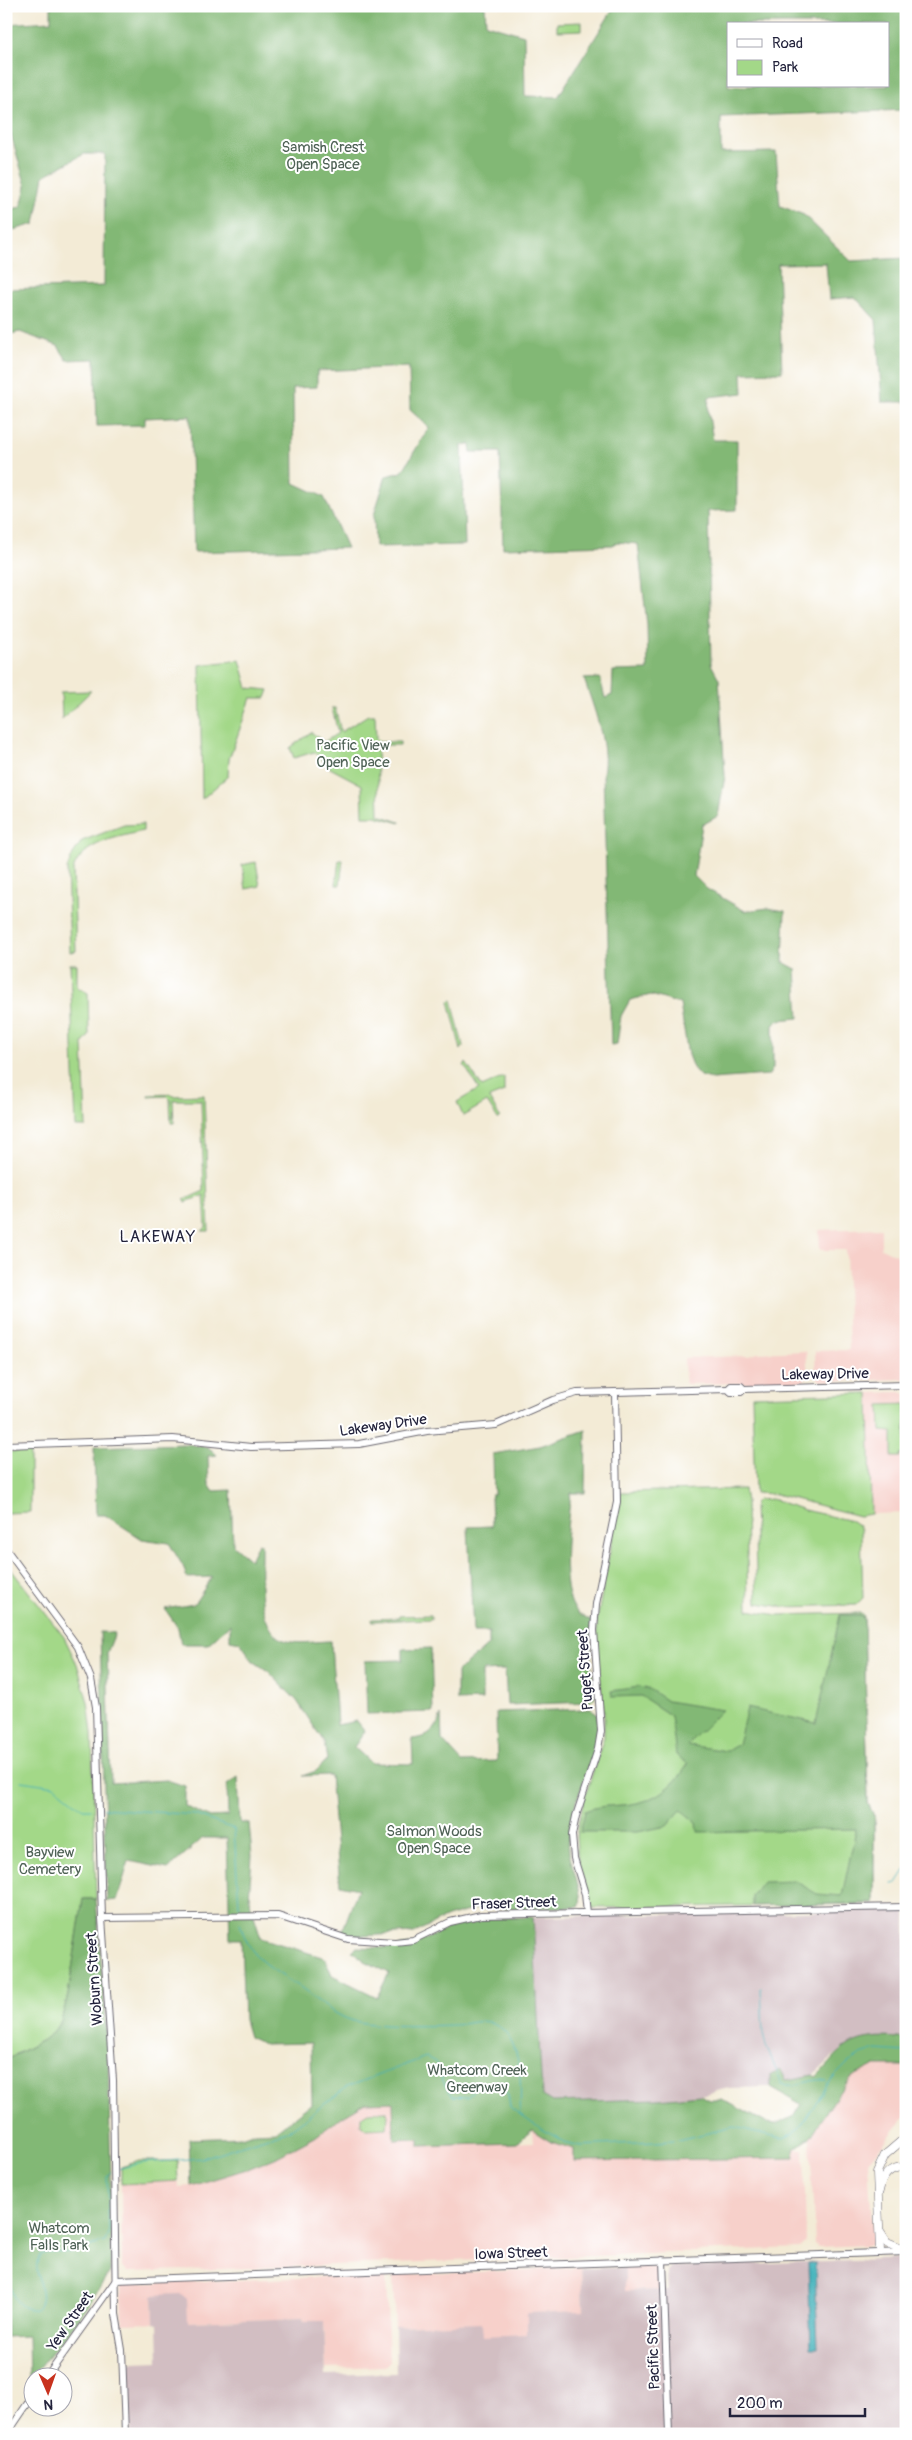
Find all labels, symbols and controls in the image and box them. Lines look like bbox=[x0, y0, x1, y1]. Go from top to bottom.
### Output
legend bbox=[727, 22, 890, 88]
text: Road bbox=[772, 34, 803, 53]
text: Park bbox=[772, 58, 799, 77]
park label: Samish Crest Open Space bbox=[281, 138, 366, 174]
park label: Pacific View Open Space bbox=[316, 736, 390, 772]
district label: LAKEWAY bbox=[120, 1227, 196, 1247]
street label: Lakeway Drive bbox=[781, 1364, 870, 1385]
street label: Lakeway Drive bbox=[338, 1410, 428, 1441]
street label: Puget Street bbox=[573, 1628, 598, 1711]
park label: Salmon Woods Open Space bbox=[386, 1822, 482, 1858]
park label: Bayview Cemetery bbox=[19, 1843, 82, 1879]
street label: Fraser Street bbox=[471, 1892, 558, 1914]
street label: Woburn Street bbox=[82, 1931, 107, 2026]
park label: Whatcom Creek Greenway bbox=[427, 2061, 528, 2097]
park label: Whatcom Falls Park bbox=[29, 2219, 89, 2255]
street label: Iowa Street bbox=[474, 2243, 549, 2264]
street label: Yew Street bbox=[42, 2287, 98, 2356]
street label: Pacific Street bbox=[642, 2303, 664, 2390]
north arrow bbox=[22, 2368, 72, 2418]
scale bar bbox=[730, 2385, 864, 2417]
text: 200 m bbox=[737, 2394, 782, 2413]
text: N bbox=[43, 2396, 53, 2413]

